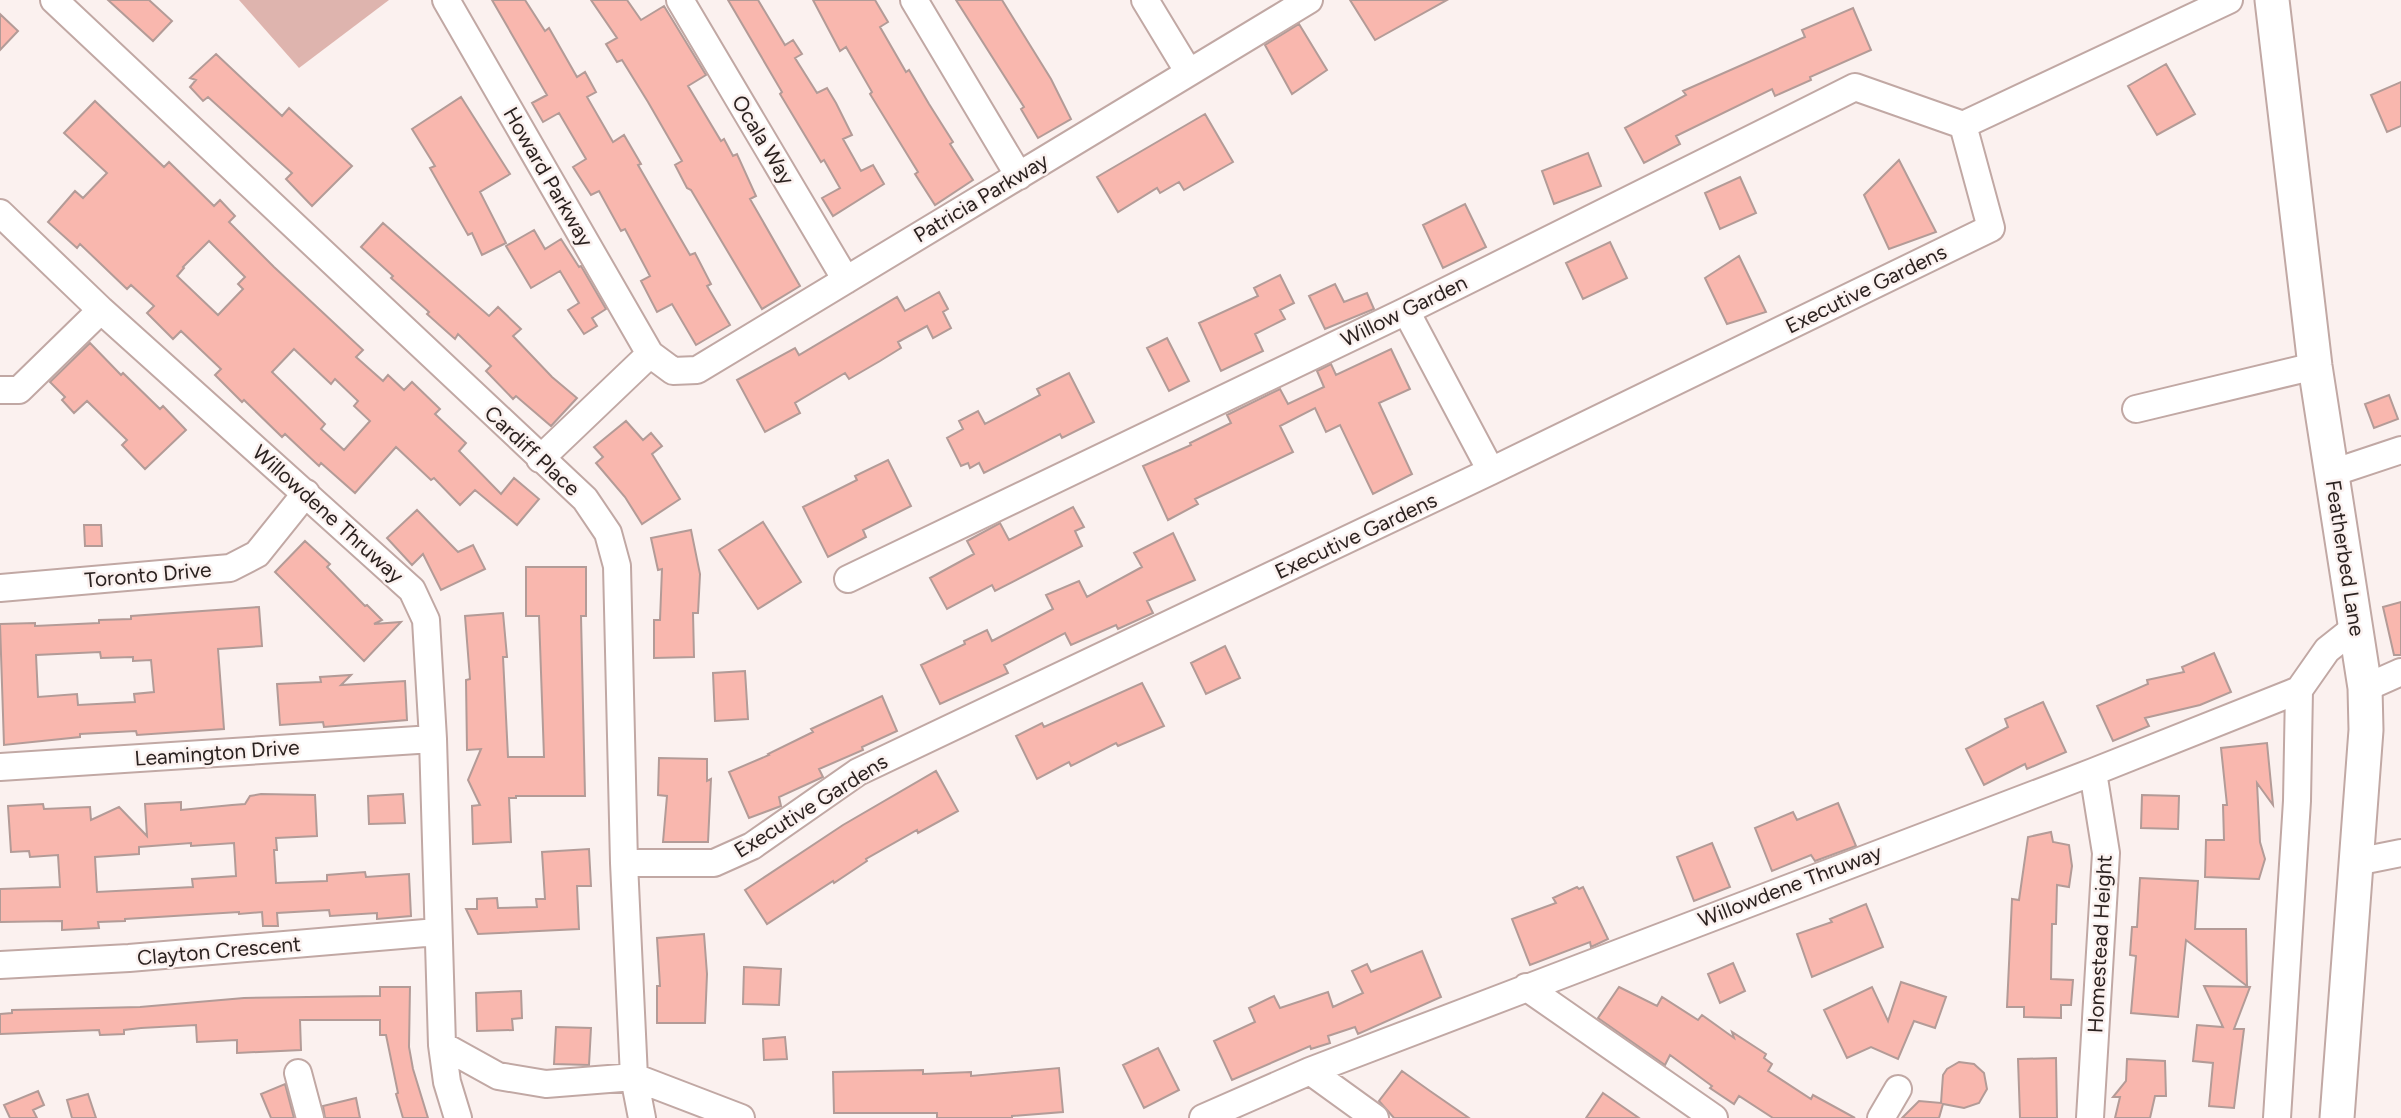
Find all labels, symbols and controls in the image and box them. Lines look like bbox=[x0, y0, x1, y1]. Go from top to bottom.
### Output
street label: Ocala Way bbox=[727, 91, 800, 189]
street label: Howard Parkway bbox=[498, 103, 598, 251]
street label: Patricia Parkway bbox=[909, 148, 1053, 248]
street label: Executive Gardens bbox=[1781, 239, 1950, 338]
street label: Willow Garden bbox=[1337, 269, 1471, 352]
street label: Cardiff Place bbox=[480, 400, 585, 501]
street label: Willowdene Thruway bbox=[248, 439, 409, 588]
street label: Featherbed Lane bbox=[2321, 478, 2370, 638]
street label: Executive Gardens bbox=[1271, 487, 1441, 584]
street label: Toronto Drive bbox=[83, 557, 212, 593]
street label: Leamington Drive bbox=[134, 734, 300, 771]
street label: Executive Gardens bbox=[729, 748, 892, 863]
street label: Willowdene Thruway bbox=[1695, 839, 1885, 932]
street label: Homestead Height bbox=[2082, 854, 2117, 1034]
street label: Clayton Crescent bbox=[136, 931, 302, 970]

